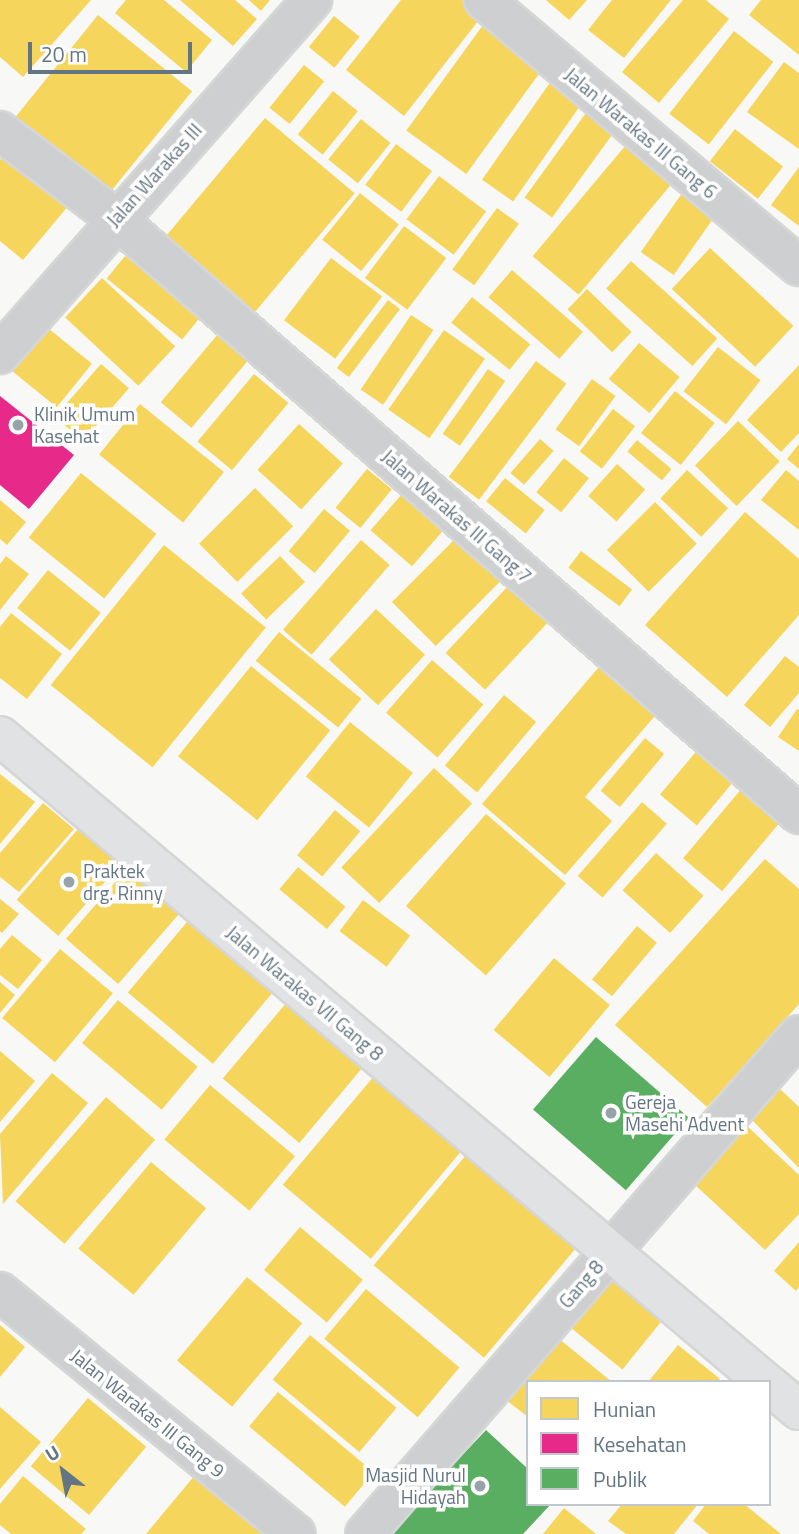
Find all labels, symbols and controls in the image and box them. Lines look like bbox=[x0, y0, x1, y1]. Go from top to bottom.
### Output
scale bar bbox=[32, 28, 196, 72]
text: 20 m bbox=[41, 38, 87, 70]
street label: Jalan Warakas III Gang 6 bbox=[560, 63, 722, 203]
street label: Jalan Warakas III bbox=[102, 119, 206, 231]
place label: Klinik Umum Kasehat bbox=[34, 403, 135, 447]
marker: Klinik Umum Kasehat bbox=[8, 415, 28, 435]
street label: Jalan Warakas III Gang 7 bbox=[377, 445, 537, 587]
place label: Praktek drg. Rinny bbox=[83, 860, 163, 904]
marker: Praktek drg. Rinny bbox=[61, 874, 77, 890]
street label: Jalan Warakas VII Gang 8 bbox=[222, 921, 388, 1065]
place label: Gereja Masehi Advent bbox=[625, 1091, 744, 1135]
marker: Gereja Masehi Advent bbox=[603, 1105, 619, 1121]
street label: Gang 8 bbox=[554, 1255, 608, 1313]
street label: Jalan Warakas III Gang 9 bbox=[67, 1344, 229, 1482]
legend bbox=[526, 1380, 771, 1506]
text: Hunian bbox=[593, 1393, 656, 1425]
text: Kesehatan bbox=[593, 1428, 687, 1460]
north arrow bbox=[28, 1436, 98, 1506]
text: U bbox=[39, 1437, 65, 1468]
text: Publik bbox=[593, 1463, 647, 1495]
place label: Masjid Nurul Hidayah bbox=[365, 1464, 466, 1508]
marker: Masjid Nurul Hidayah bbox=[472, 1478, 488, 1494]

